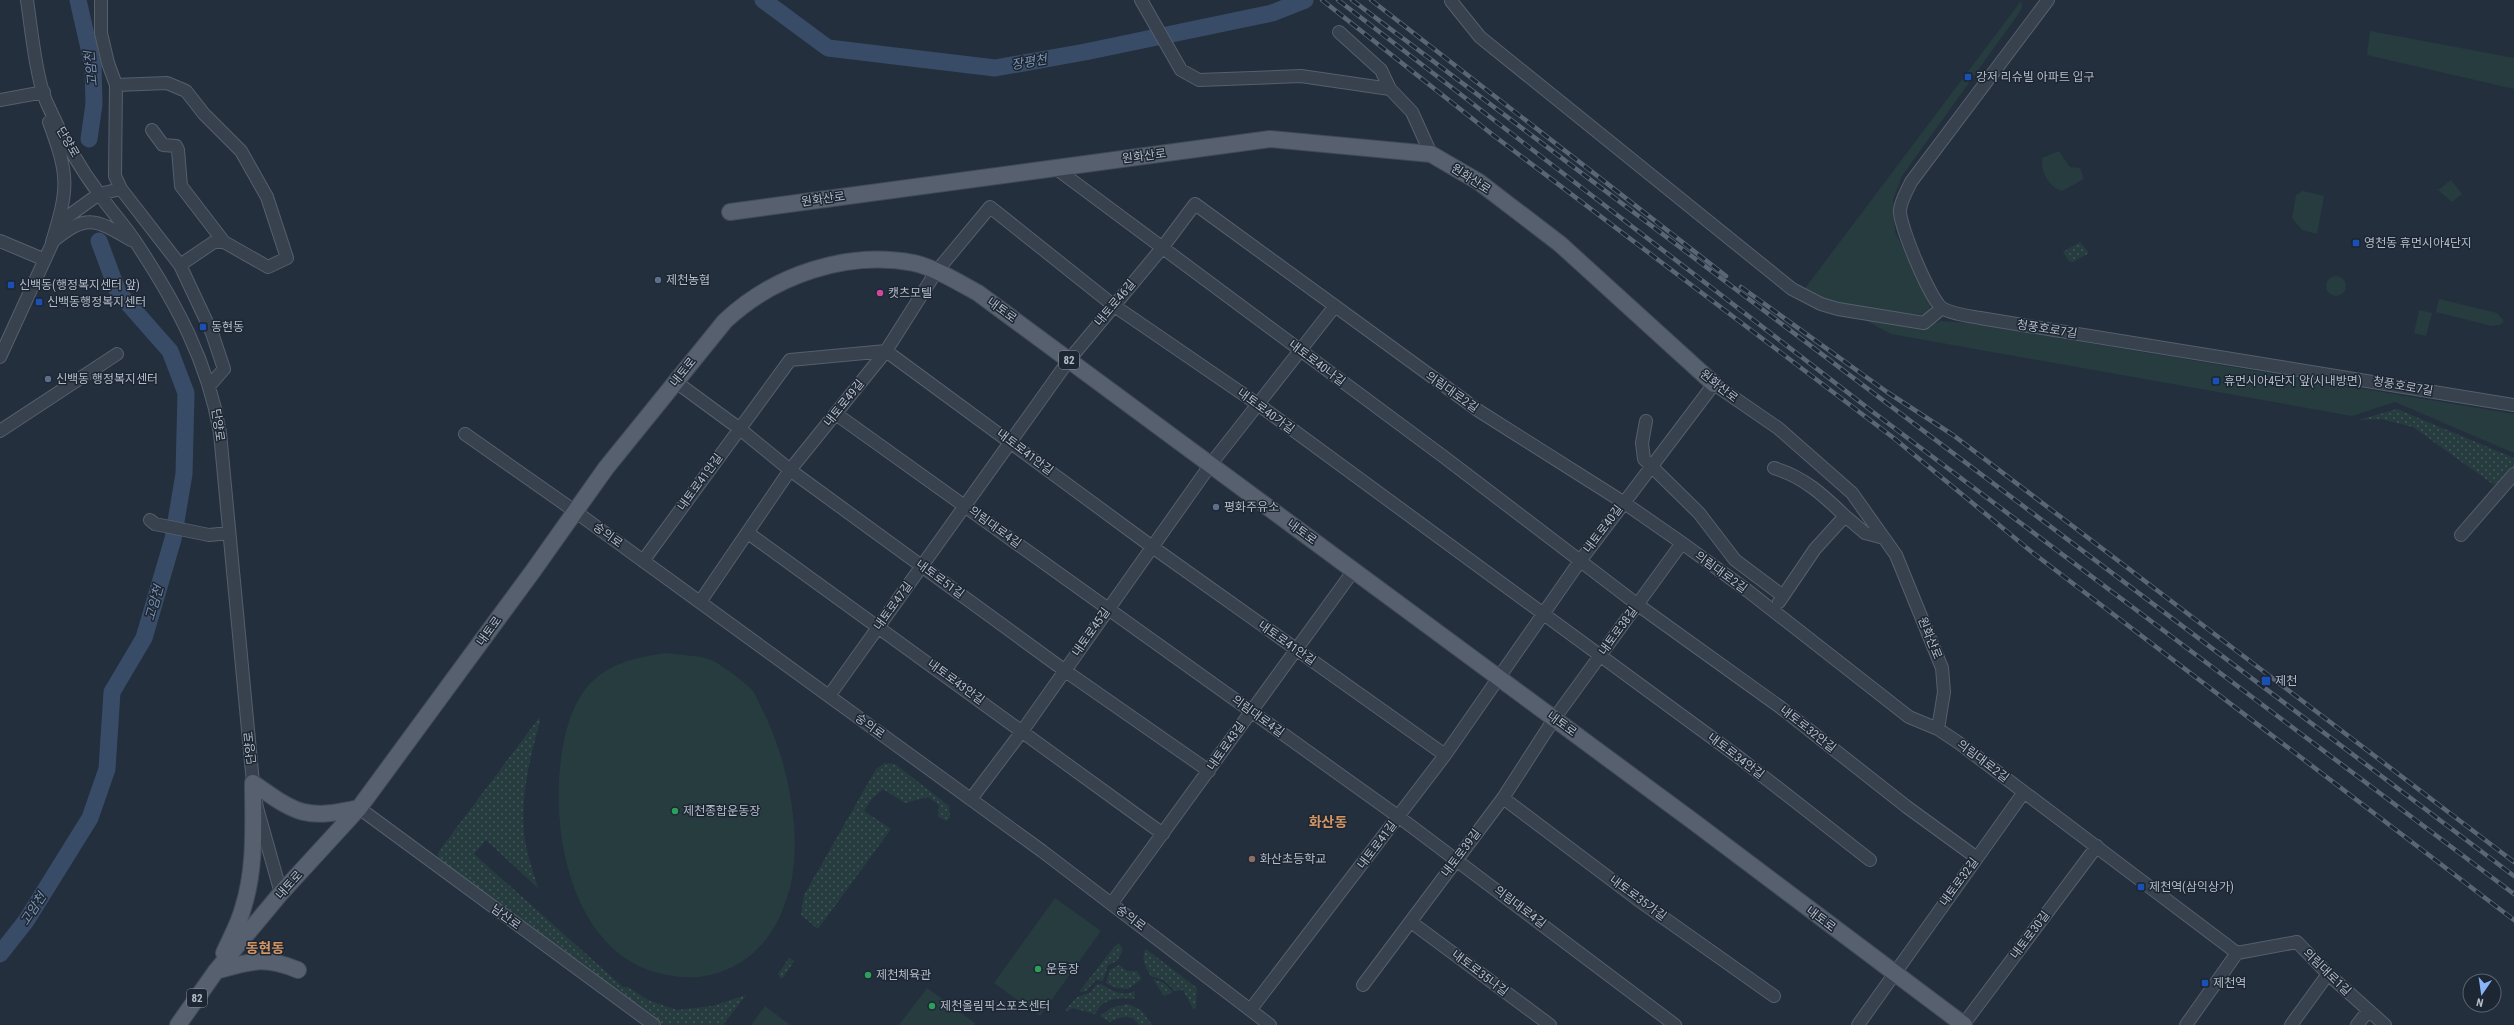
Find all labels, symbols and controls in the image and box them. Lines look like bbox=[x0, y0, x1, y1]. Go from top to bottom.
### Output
water label: 고암천 bbox=[82, 49, 100, 88]
water label: 장평천 bbox=[1010, 51, 1049, 73]
place label: 강저 리슈빌 아파트 입구 bbox=[1976, 70, 2095, 84]
marker: 강저 리슈빌 아파트 입구 bbox=[1963, 72, 1973, 82]
street label: 단양로 bbox=[54, 124, 82, 160]
street label: 원화산로 bbox=[1121, 146, 1167, 166]
street label: 원화산로 bbox=[1449, 161, 1493, 197]
street label: 원화산로 bbox=[800, 189, 846, 209]
place label: 영천동 휴먼시아4단지 bbox=[2364, 236, 2472, 250]
marker: 영천동 휴먼시아4단지 bbox=[2351, 238, 2361, 248]
place label: 제천농협 bbox=[666, 273, 710, 287]
marker: 제천농협 bbox=[653, 275, 663, 285]
street label: 내토로46길 bbox=[1092, 277, 1138, 329]
place label: 신백동(행정복지센터 앞) bbox=[19, 278, 140, 292]
marker: 신백동(행정복지센터 앞) bbox=[6, 280, 16, 290]
place label: 캣츠모텔 bbox=[888, 286, 932, 300]
marker: 캣츠모텔 bbox=[875, 288, 885, 298]
place label: 신백동행정복지센터 bbox=[47, 295, 146, 309]
street label: 내토로 bbox=[984, 295, 1020, 325]
marker: 신백동행정복지센터 bbox=[34, 297, 44, 307]
street label: 청풍호로7길 bbox=[2016, 317, 2078, 341]
place label: 동현동 bbox=[211, 320, 244, 334]
marker: 동현동 bbox=[198, 322, 208, 332]
street label: 내토로40나길 bbox=[1286, 337, 1348, 389]
road number: 82 bbox=[1059, 351, 1079, 369]
street label: 내토로 bbox=[667, 355, 699, 389]
street label: 원화산로 bbox=[1697, 367, 1741, 405]
street label: 의림대로2길 bbox=[1423, 369, 1481, 415]
place label: 신백동 행정복지센터 bbox=[56, 372, 158, 386]
marker: 신백동 행정복지센터 bbox=[43, 374, 53, 384]
place label: 휴먼시아4단지 앞(시내방면) bbox=[2224, 374, 2362, 388]
street label: 청풍호로7길 bbox=[2372, 374, 2434, 398]
marker: 휴먼시아4단지 앞(시내방면) bbox=[2211, 376, 2221, 386]
street label: 내토로49길 bbox=[821, 377, 867, 429]
street label: 내토로40가길 bbox=[1235, 386, 1297, 436]
street label: 단양로 bbox=[209, 408, 227, 442]
street label: 내토로41안길 bbox=[994, 426, 1056, 478]
street label: 내토로41안길 bbox=[675, 451, 725, 513]
place label: 평화주유소 bbox=[1224, 500, 1279, 514]
marker: 평화주유소 bbox=[1211, 502, 1221, 512]
street label: 내토로40길 bbox=[1581, 502, 1625, 556]
street label: 의림대로4길 bbox=[966, 503, 1024, 551]
street label: 내토로 bbox=[1284, 517, 1320, 547]
street label: 숭의로 bbox=[590, 520, 626, 550]
street label: 의림대로2길 bbox=[1692, 548, 1750, 596]
street label: 내토로51길 bbox=[913, 557, 967, 601]
street label: 내토로47길 bbox=[871, 579, 915, 633]
water label: 고암천 bbox=[142, 583, 166, 622]
street label: 내토로38길 bbox=[1596, 604, 1640, 658]
street label: 내토로45길 bbox=[1069, 605, 1113, 659]
street label: 내토로 bbox=[474, 613, 504, 649]
street label: 원화산로 bbox=[1915, 615, 1945, 661]
street label: 내토로41안길 bbox=[1256, 618, 1318, 668]
street label: 내토로43안길 bbox=[925, 657, 987, 707]
place label: 제천 bbox=[2275, 674, 2297, 688]
marker: 제천 bbox=[2260, 675, 2272, 687]
street label: 의림대로4길 bbox=[1229, 692, 1287, 740]
street label: 내토로32안길 bbox=[1777, 703, 1839, 755]
street label: 내토로 bbox=[1544, 709, 1580, 739]
street label: 숭의로 bbox=[852, 711, 888, 741]
street label: 내토로43길 bbox=[1204, 719, 1248, 773]
street label: 내토로34안길 bbox=[1705, 730, 1767, 782]
street label: 단양로 bbox=[241, 731, 259, 765]
street label: 의림대로2길 bbox=[1954, 737, 2012, 785]
place label: 제천종합운동장 bbox=[683, 804, 760, 818]
marker: 제천종합운동장 bbox=[670, 806, 680, 816]
district label: 화산동 bbox=[1309, 814, 1347, 830]
street label: 내토로41길 bbox=[1355, 818, 1399, 872]
street label: 내토로39길 bbox=[1439, 826, 1483, 880]
place label: 화산초등학교 bbox=[1260, 852, 1326, 866]
marker: 화산초등학교 bbox=[1247, 854, 1257, 864]
street label: 내토로32길 bbox=[1937, 855, 1981, 909]
street label: 내토로 bbox=[273, 868, 305, 902]
street label: 내토로35가길 bbox=[1607, 873, 1669, 923]
place label: 제천역(삼익상가) bbox=[2149, 880, 2234, 894]
marker: 제천역(삼익상가) bbox=[2136, 882, 2146, 892]
street label: 의림대로4길 bbox=[1491, 883, 1549, 931]
water label: 고암천 bbox=[17, 889, 50, 928]
street label: 남산로 bbox=[488, 902, 524, 932]
street label: 숭의로 bbox=[1114, 902, 1148, 934]
street label: 내토로 bbox=[1804, 903, 1838, 935]
street label: 내토로30길 bbox=[2008, 908, 2052, 962]
district label: 동현동 bbox=[246, 940, 284, 956]
street label: 의림대로1길 bbox=[2300, 946, 2354, 998]
street label: 내토로35나길 bbox=[1449, 947, 1511, 999]
place label: 운동장 bbox=[1046, 962, 1079, 976]
marker: 운동장 bbox=[1033, 964, 1043, 974]
place label: 제천체육관 bbox=[876, 968, 931, 982]
marker: 제천체육관 bbox=[863, 970, 873, 980]
north arrow bbox=[2462, 973, 2502, 1013]
place label: 제천역 bbox=[2213, 976, 2246, 990]
marker: 제천역 bbox=[2200, 978, 2210, 988]
road number: 82 bbox=[187, 989, 207, 1007]
text: N bbox=[2475, 995, 2485, 1009]
place label: 제천올림픽스포츠센터 bbox=[940, 999, 1050, 1013]
marker: 제천올림픽스포츠센터 bbox=[927, 1001, 937, 1011]

